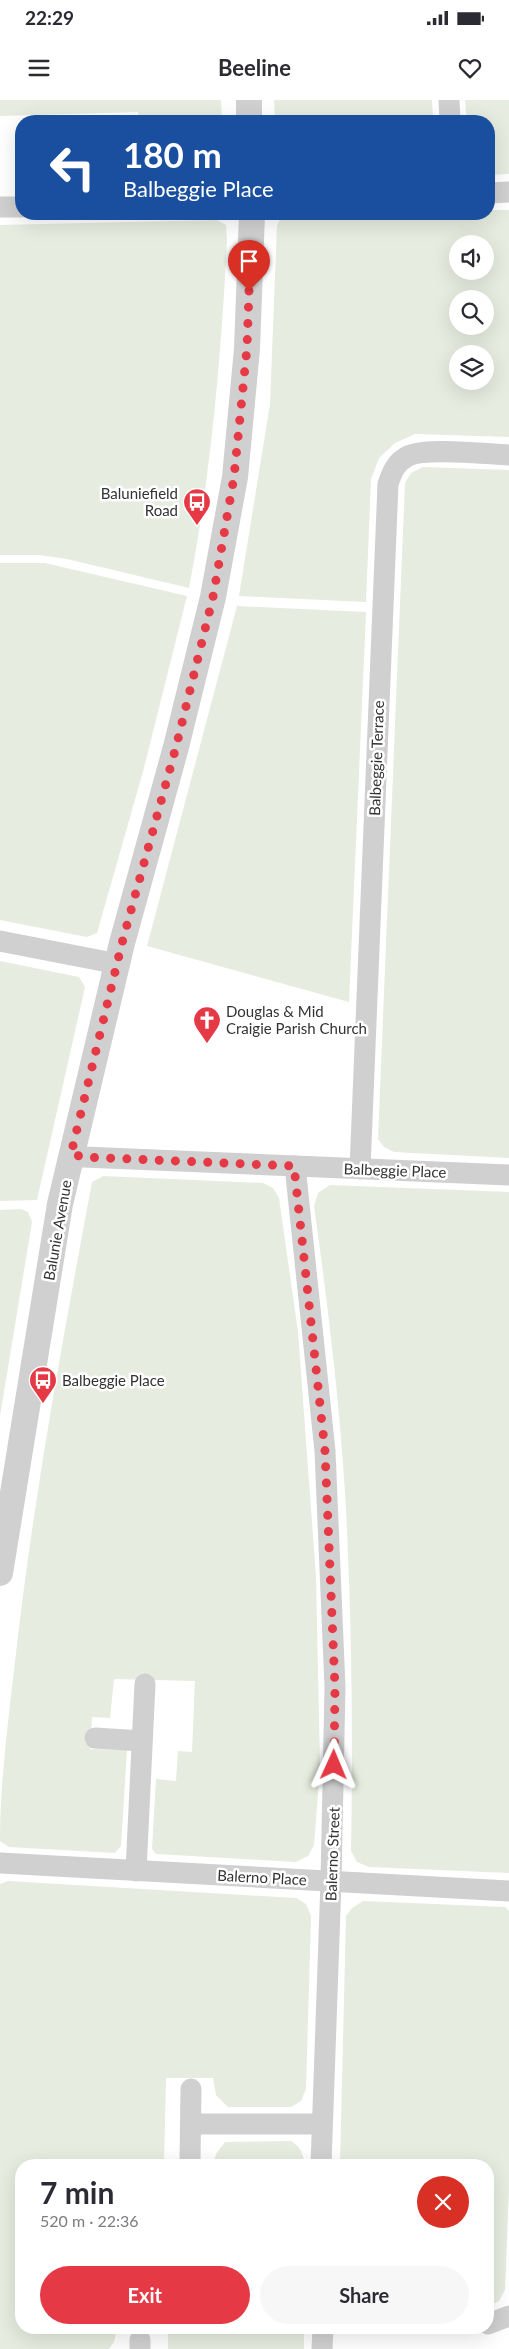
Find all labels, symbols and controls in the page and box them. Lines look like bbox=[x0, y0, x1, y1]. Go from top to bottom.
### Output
text: 22:29 bbox=[25, 6, 74, 29]
icon: menu bbox=[25, 54, 53, 82]
text: Beeline bbox=[218, 54, 291, 81]
icon: heart bbox=[456, 54, 484, 82]
text: 180 m bbox=[123, 133, 222, 175]
icon: left bbox=[40, 135, 105, 200]
text: Balbeggie Place bbox=[123, 175, 274, 202]
map controls bbox=[449, 235, 494, 390]
button: sound bbox=[449, 235, 494, 280]
pin bbox=[228, 240, 270, 291]
icon: arrive bbox=[235, 247, 263, 275]
button: search bbox=[449, 290, 494, 335]
button: layers bbox=[449, 345, 494, 390]
place label: Baluniefield Road bbox=[101, 484, 178, 519]
bus stop icon: Baluniefield Road bbox=[182, 487, 212, 526]
street label: Balbeggie Terrace bbox=[365, 700, 387, 816]
place label: Douglas & Mid Craigie Parish Church bbox=[226, 1002, 367, 1037]
church icon: Douglas & Mid Craigie Parish Church bbox=[192, 1005, 222, 1044]
street label: Balbeggie Place bbox=[343, 1159, 447, 1181]
street label: Balunie Avenue bbox=[39, 1178, 75, 1282]
bus stop icon: Balbeggie Place bbox=[28, 1365, 58, 1404]
place label: Balbeggie Place bbox=[62, 1371, 165, 1389]
position arrow bbox=[307, 1738, 359, 1790]
street label: Balerno Street bbox=[321, 1806, 343, 1901]
street label: Balerno Place bbox=[217, 1866, 307, 1888]
text: 7 min bbox=[40, 2174, 114, 2210]
button: close bbox=[417, 2176, 469, 2228]
text: 520 m · 22:36 bbox=[40, 2211, 139, 2230]
button: Exit bbox=[40, 2266, 250, 2324]
button: Share bbox=[260, 2266, 469, 2324]

